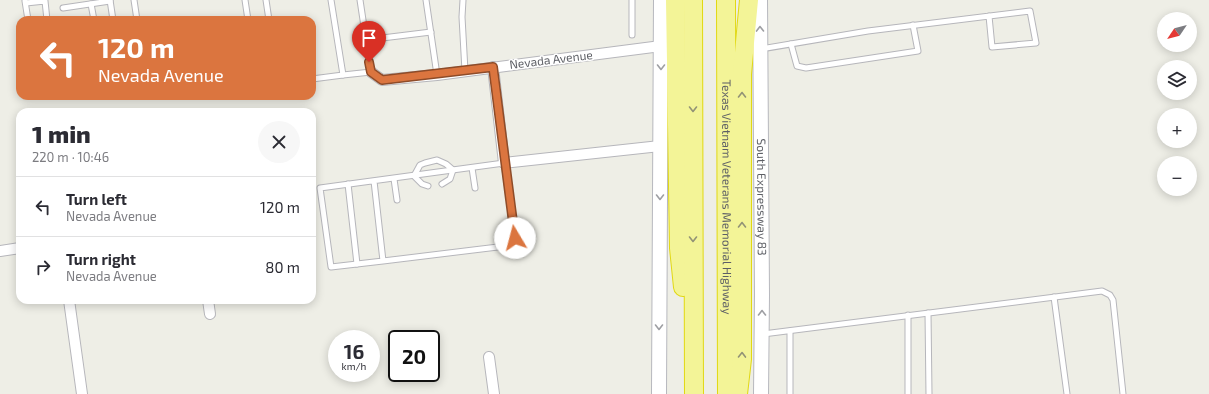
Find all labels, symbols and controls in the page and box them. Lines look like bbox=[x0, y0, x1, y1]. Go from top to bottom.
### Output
north arrow bbox=[1157, 12, 1197, 52]
map controls bbox=[1157, 12, 1197, 196]
pin bbox=[352, 21, 386, 62]
one-way arrow bbox=[756, 26, 764, 32]
icon: arrive bbox=[358, 27, 380, 49]
text: 120 m bbox=[98, 30, 175, 64]
icon: left bbox=[32, 32, 84, 84]
street label: Nevada Avenue bbox=[508, 47, 593, 71]
button: layers bbox=[1157, 60, 1197, 100]
text: Nevada Avenue bbox=[98, 64, 224, 86]
one-way arrow bbox=[657, 64, 665, 70]
street label: Texas Vietnam Veterans Memorial Highway bbox=[720, 79, 735, 315]
one-way arrow bbox=[738, 92, 746, 98]
one-way arrow bbox=[689, 106, 697, 112]
button: + bbox=[1157, 108, 1197, 148]
text: 1 min bbox=[32, 119, 91, 148]
button: close bbox=[258, 121, 300, 163]
street label: South Expressway 83 bbox=[755, 138, 770, 256]
text: 220 m · 10:46 bbox=[32, 149, 109, 165]
button: − bbox=[1157, 156, 1197, 196]
text: Turn left bbox=[66, 190, 127, 208]
one-way arrow bbox=[656, 194, 664, 200]
icon: left bbox=[32, 196, 54, 218]
text: 120 m bbox=[260, 198, 300, 216]
text: Nevada Avenue bbox=[66, 208, 157, 224]
position arrow bbox=[494, 217, 536, 259]
one-way arrow bbox=[738, 222, 746, 228]
one-way arrow bbox=[689, 236, 697, 242]
text: Turn right bbox=[66, 250, 136, 268]
icon: right bbox=[32, 256, 54, 278]
text: 80 m bbox=[265, 258, 300, 276]
text: Nevada Avenue bbox=[66, 268, 157, 284]
one-way arrow bbox=[758, 310, 766, 316]
one-way arrow bbox=[655, 324, 663, 330]
speed limit sign: 20 bbox=[388, 330, 440, 382]
text: 16 bbox=[344, 339, 364, 363]
one-way arrow bbox=[738, 352, 746, 358]
text: km/h bbox=[342, 360, 366, 372]

